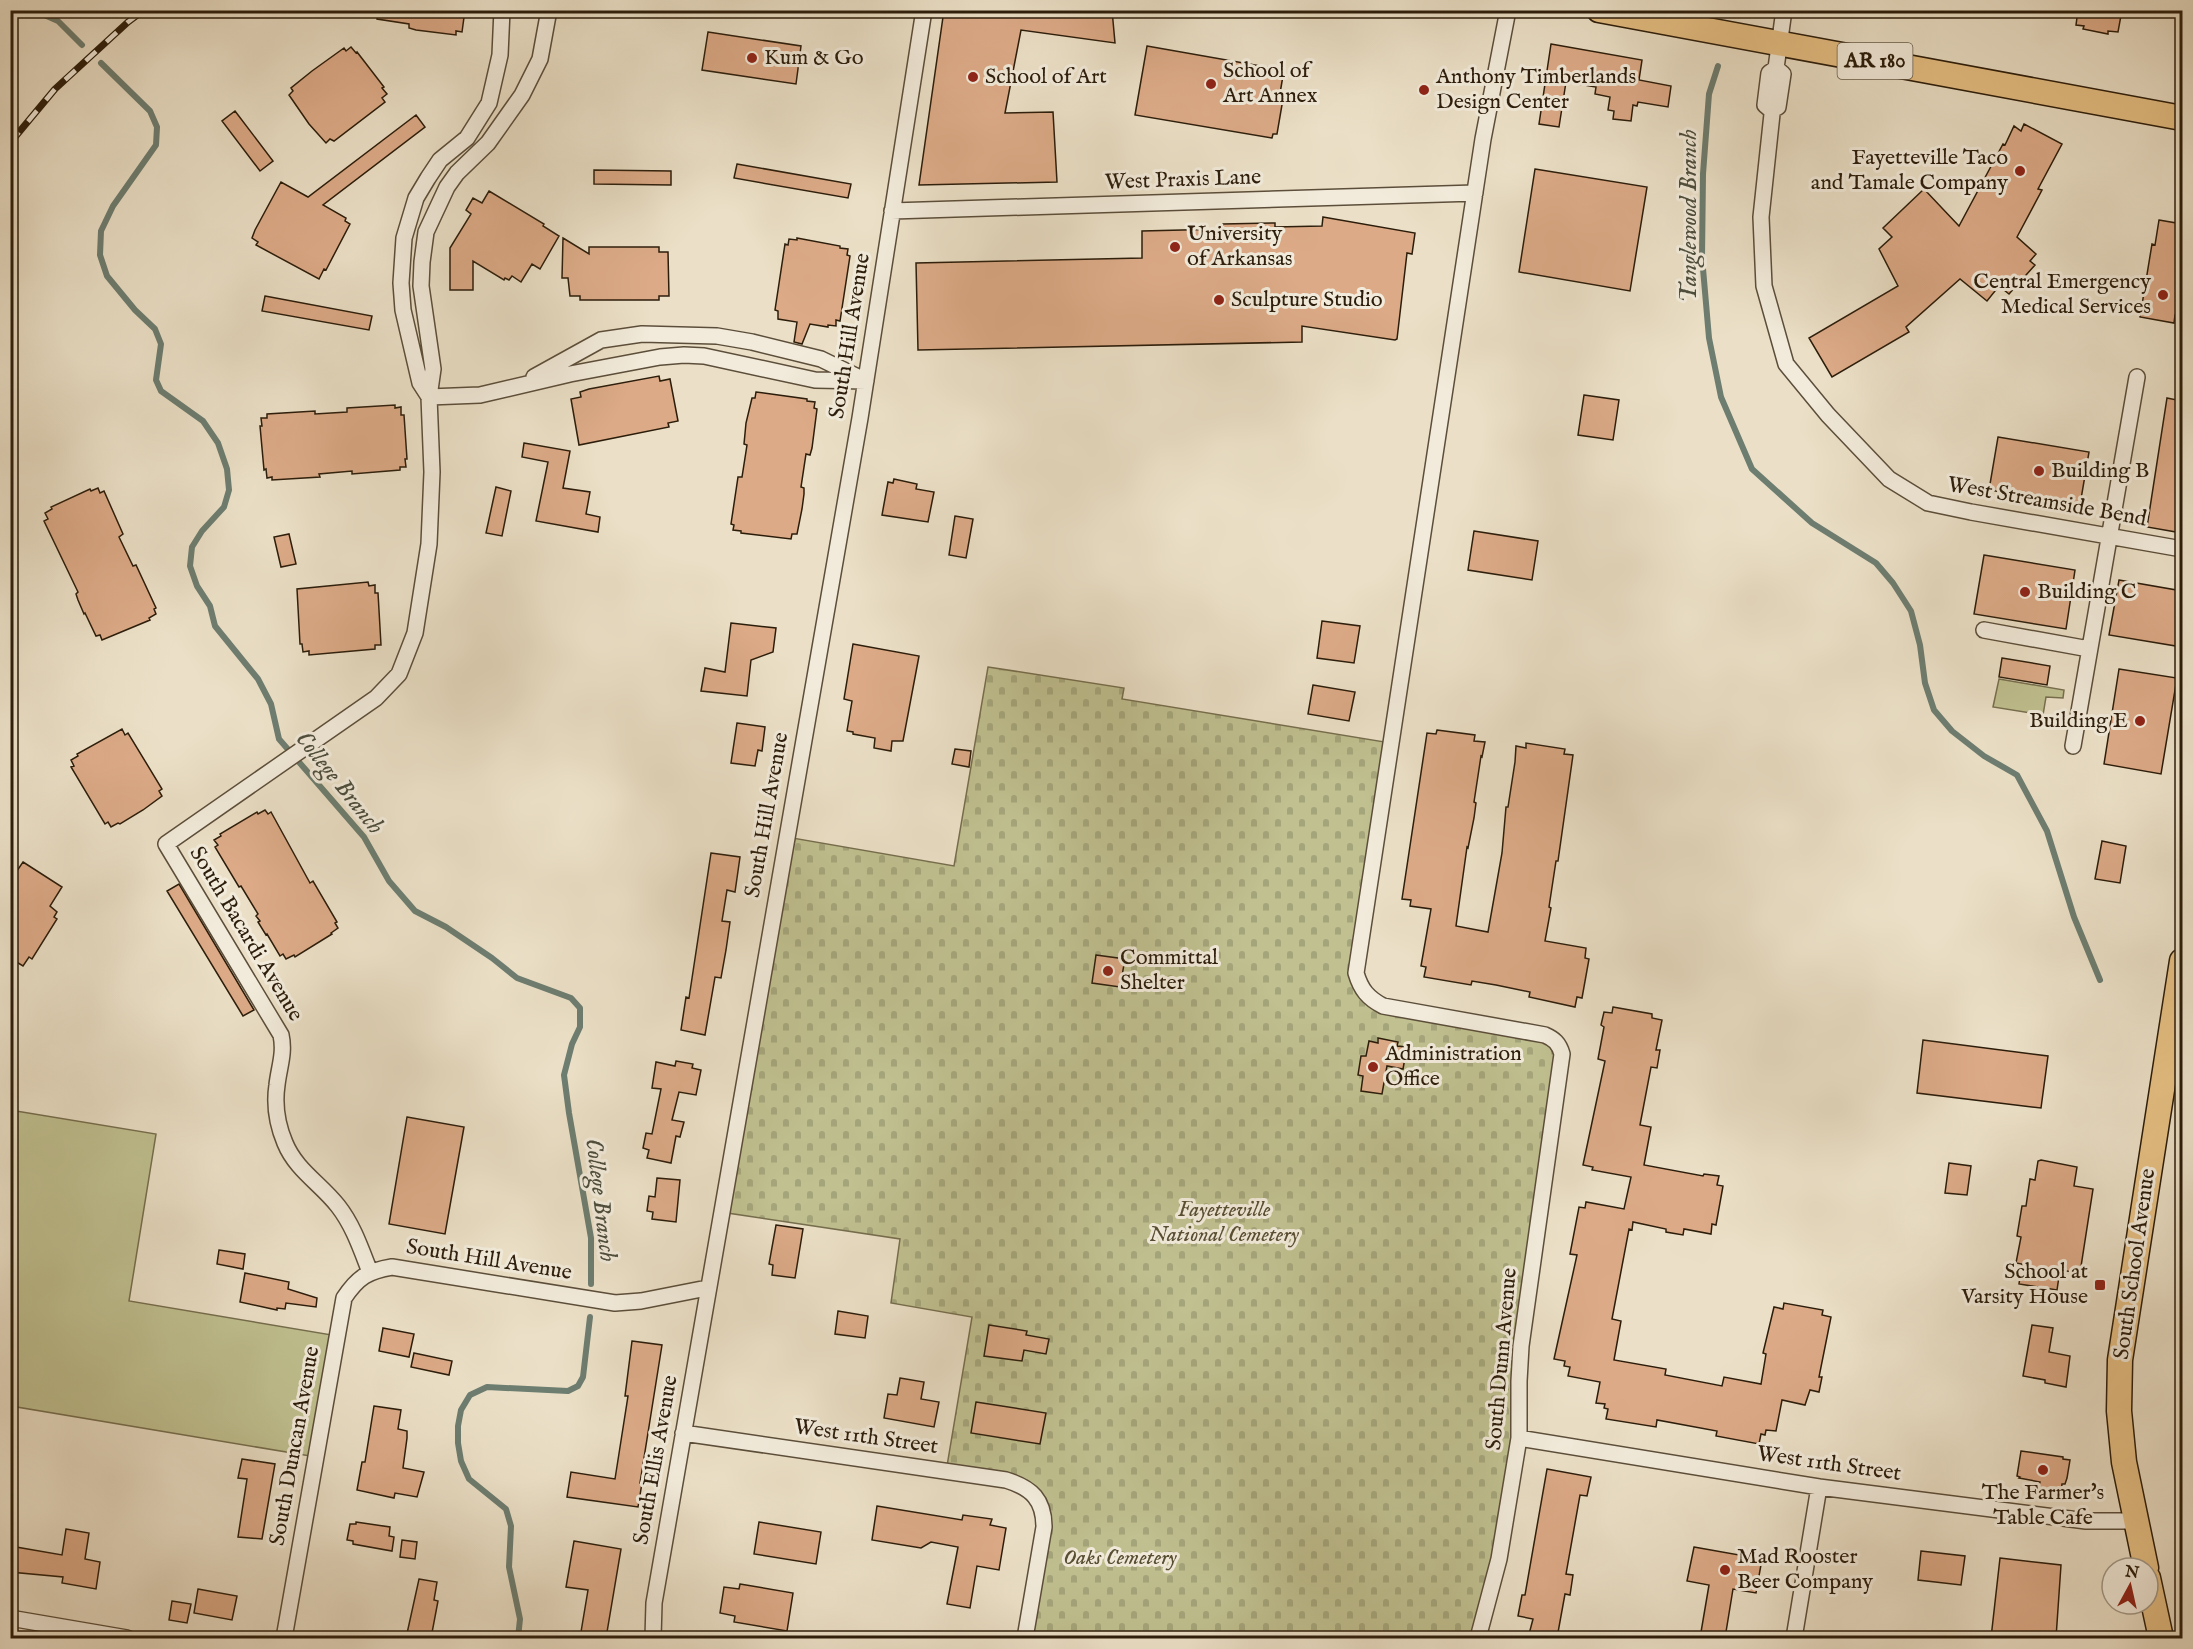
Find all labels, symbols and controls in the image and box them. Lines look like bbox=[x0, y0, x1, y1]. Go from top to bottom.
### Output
road number: AR 180 bbox=[1838, 43, 1912, 79]
place label: Kum & Go bbox=[764, 44, 864, 72]
marker: Kum & Go bbox=[745, 51, 759, 65]
place label: School of Art Annex bbox=[1222, 57, 1318, 110]
place label: School of Art bbox=[985, 63, 1107, 91]
place label: Anthony Timberlands Design Center bbox=[1435, 63, 1636, 116]
marker: School of Art bbox=[966, 70, 980, 84]
marker: School of Art Annex bbox=[1204, 77, 1218, 91]
marker: Anthony Timberlands Design Center bbox=[1417, 83, 1431, 97]
water label: Tanglewood Branch bbox=[1674, 129, 1705, 303]
place label: Fayetteville Taco and Tamale Company bbox=[1811, 144, 2008, 197]
street label: West Praxis Lane bbox=[1104, 163, 1262, 197]
marker: Fayetteville Taco and Tamale Company bbox=[2013, 164, 2027, 178]
place label: University of Arkansas bbox=[1187, 220, 1292, 273]
marker: University of Arkansas bbox=[1168, 240, 1182, 254]
street label: South Hill Avenue bbox=[823, 251, 877, 421]
place label: Central Emergency Medical Services bbox=[1973, 268, 2151, 321]
place label: Sculpture Studio bbox=[1231, 286, 1383, 314]
marker: Central Emergency Medical Services bbox=[2156, 288, 2170, 302]
marker: Sculpture Studio bbox=[1212, 293, 1226, 307]
place label: Building B bbox=[2051, 457, 2149, 485]
marker: Building B bbox=[2032, 464, 2046, 478]
street label: West Streamside Bend bbox=[1945, 471, 2149, 533]
place label: Building C bbox=[2037, 578, 2137, 606]
marker: Building C bbox=[2018, 585, 2032, 599]
place label: Building E bbox=[2029, 707, 2128, 735]
marker: Building E bbox=[2133, 714, 2147, 728]
water label: College Branch bbox=[288, 725, 390, 841]
street label: South Hill Avenue bbox=[739, 730, 795, 900]
street label: South Bacardi Avenue bbox=[183, 841, 309, 1027]
place label: Committal Shelter bbox=[1120, 944, 1218, 997]
marker: Committal Shelter bbox=[1101, 964, 1115, 978]
place label: Administration Office bbox=[1384, 1040, 1522, 1093]
marker: Administration Office bbox=[1366, 1060, 1380, 1074]
water label: College Branch bbox=[577, 1137, 623, 1263]
street label: South School Avenue bbox=[2108, 1167, 2162, 1361]
park label: Fayetteville National Cemetery bbox=[1149, 1196, 1300, 1249]
street label: South Hill Avenue bbox=[404, 1233, 574, 1287]
place label: School at Varsity House bbox=[1960, 1258, 2088, 1311]
street label: South Dunn Avenue bbox=[1480, 1267, 1524, 1451]
marker: School at Varsity House bbox=[2093, 1278, 2107, 1292]
street label: South Duncan Avenue bbox=[264, 1344, 326, 1548]
street label: South Ellis Avenue bbox=[627, 1373, 685, 1547]
street label: West 11th Street bbox=[792, 1413, 940, 1461]
street label: West 11th Street bbox=[1755, 1440, 1903, 1488]
marker: The Farmer's Table Cafe bbox=[2036, 1463, 2050, 1477]
place label: The Farmer's Table Cafe bbox=[1982, 1479, 2104, 1532]
place label: Mad Rooster Beer Company bbox=[1737, 1543, 1873, 1596]
park label: Oaks Cemetery bbox=[1063, 1544, 1177, 1572]
north arrow bbox=[2100, 1556, 2160, 1616]
text: N bbox=[2123, 1562, 2140, 1584]
marker: Mad Rooster Beer Company bbox=[1718, 1563, 1732, 1577]

